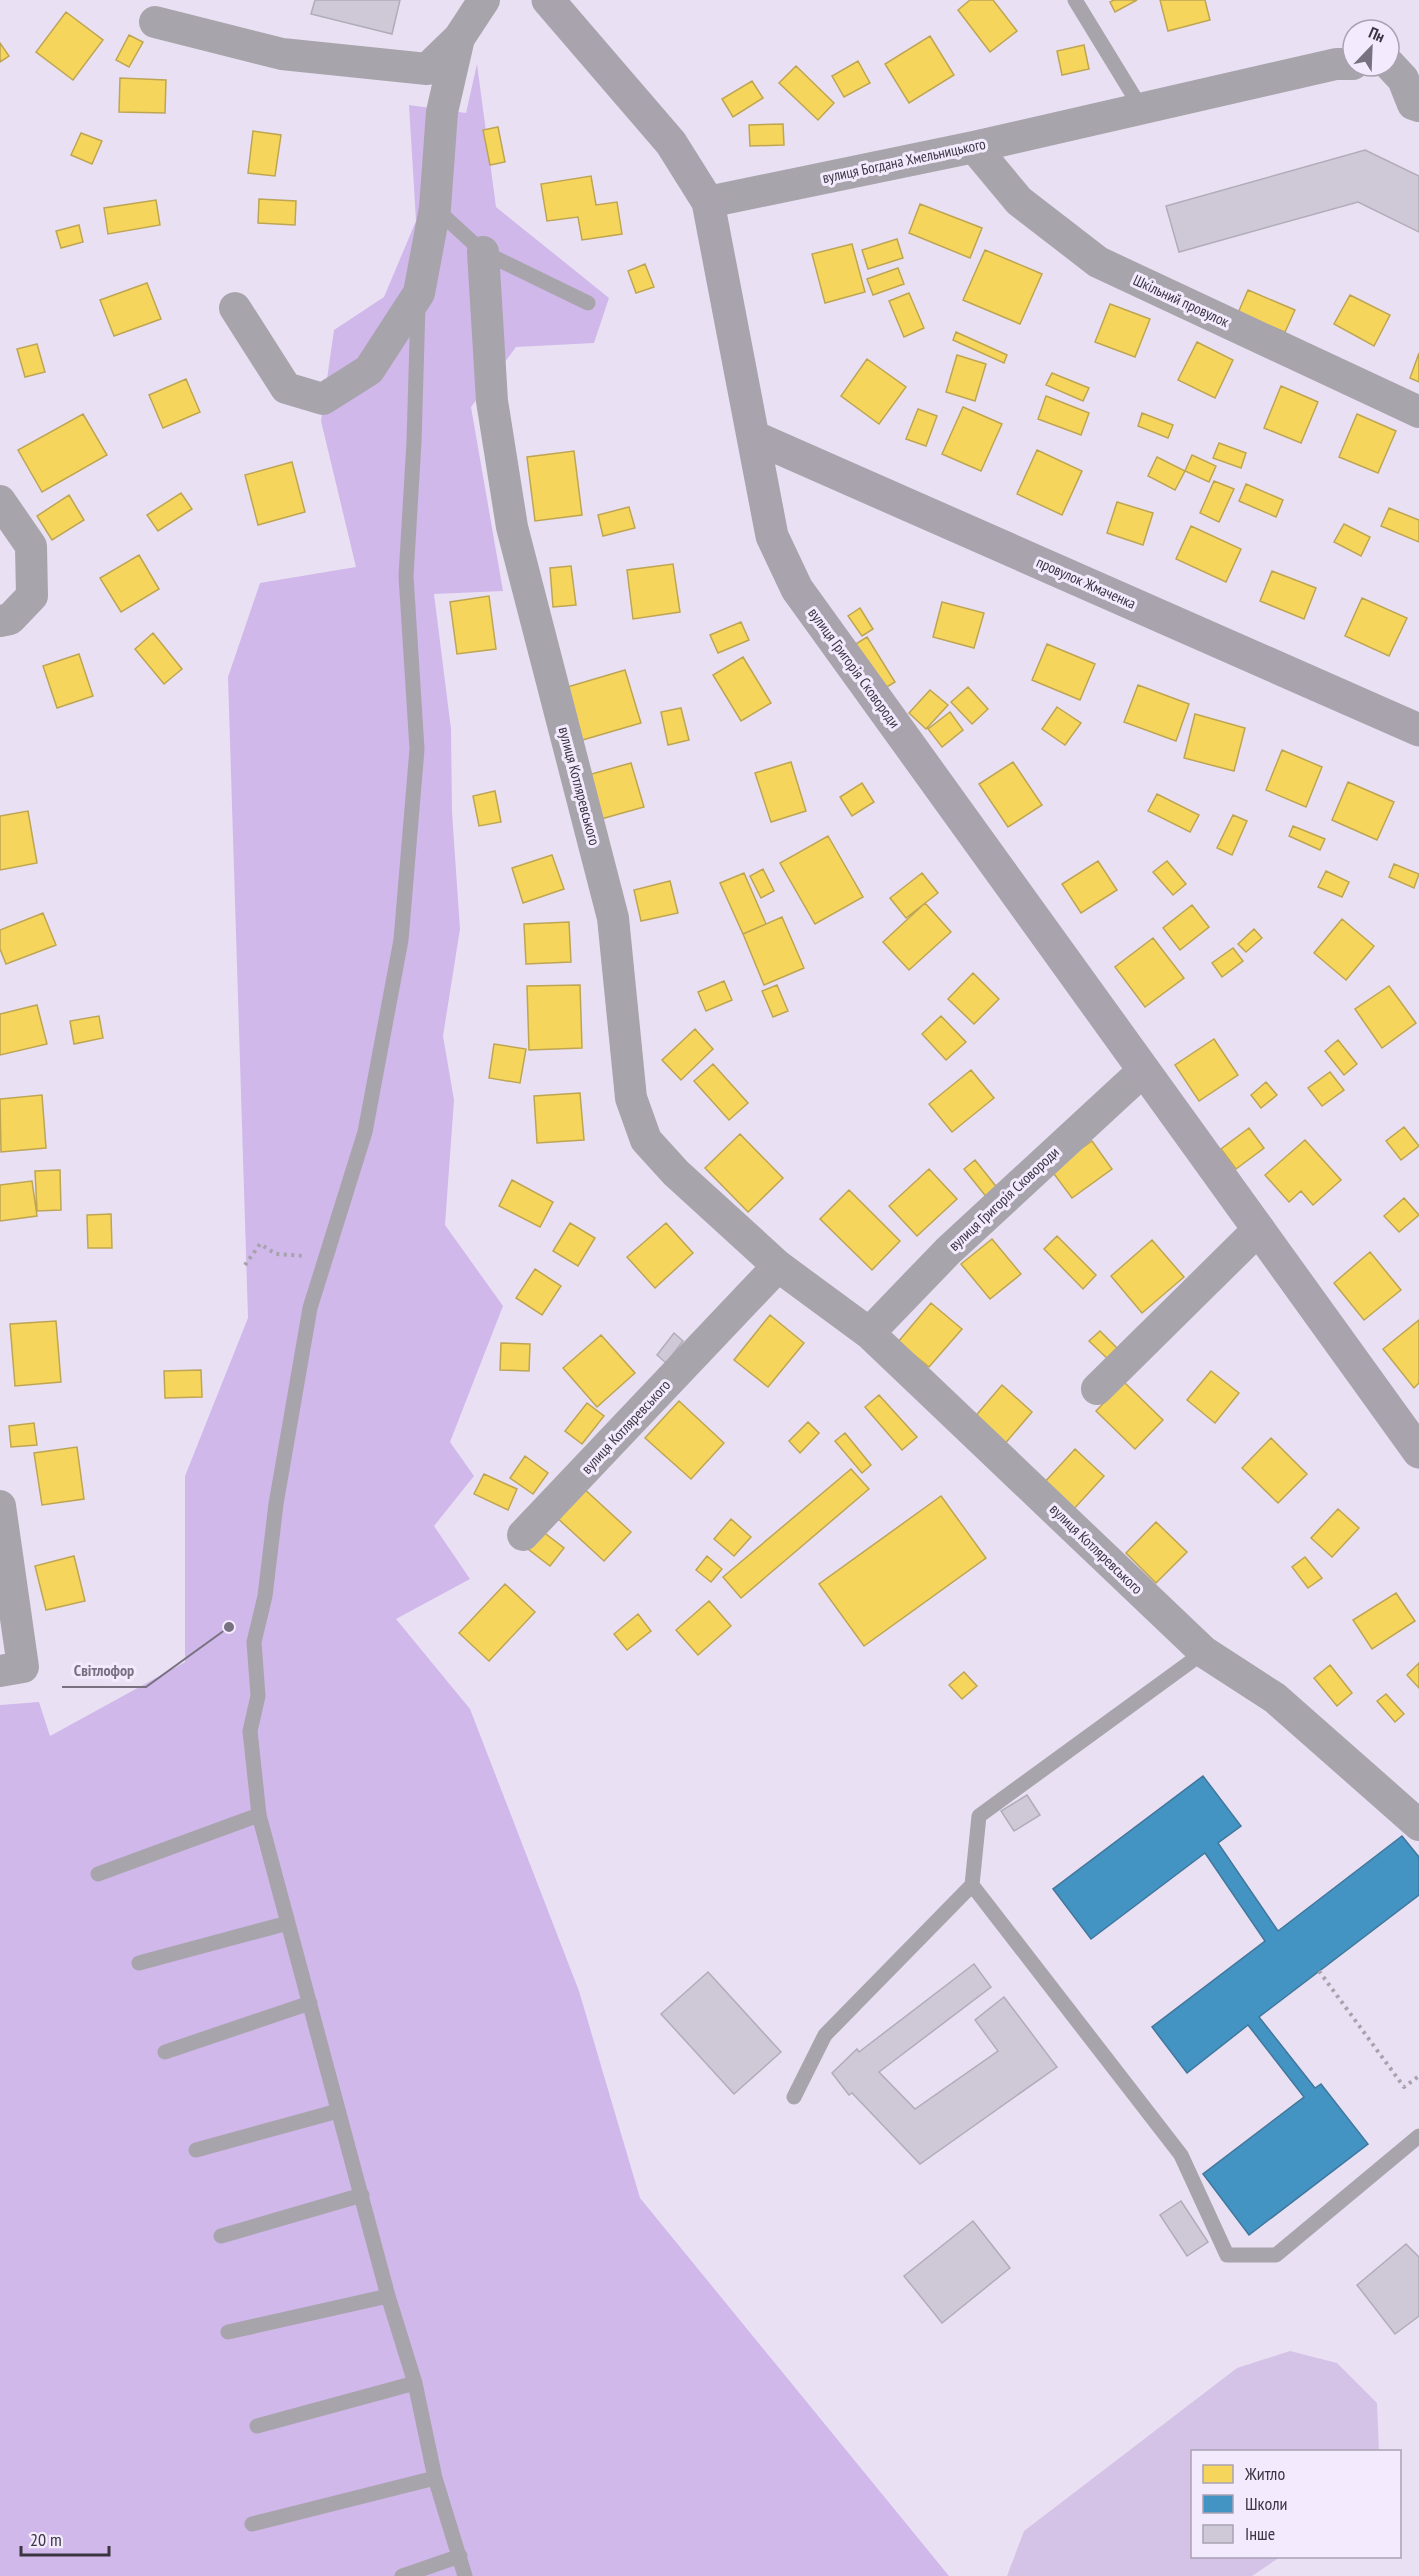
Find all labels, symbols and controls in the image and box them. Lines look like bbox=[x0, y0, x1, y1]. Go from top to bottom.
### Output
north arrow bbox=[1341, 18, 1401, 78]
text: Пн bbox=[1366, 22, 1388, 46]
street label: вулиця Богдана Хмельницького bbox=[821, 134, 987, 187]
street label: Шкільний провулок bbox=[1130, 270, 1232, 331]
street label: провулок Жмаченка bbox=[1034, 552, 1139, 613]
street label: вулиця Григорія Сковороди bbox=[804, 604, 904, 732]
street label: вулиця Котляревського bbox=[555, 725, 604, 847]
street label: вулиця Григорія Сковороди bbox=[944, 1143, 1063, 1255]
street label: вулиця Котляревського bbox=[577, 1376, 674, 1478]
street label: вулиця Котляревського bbox=[1046, 1499, 1147, 1598]
callout: Світлофор bbox=[62, 1653, 146, 1687]
text: Світлофор bbox=[74, 1660, 134, 1680]
legend bbox=[1191, 2450, 1401, 2558]
text: Житло bbox=[1244, 2462, 1285, 2485]
text: Школи bbox=[1245, 2492, 1287, 2515]
scale bar bbox=[21, 2519, 110, 2557]
text: Інше bbox=[1245, 2522, 1275, 2545]
text: 20 m bbox=[30, 2528, 62, 2551]

